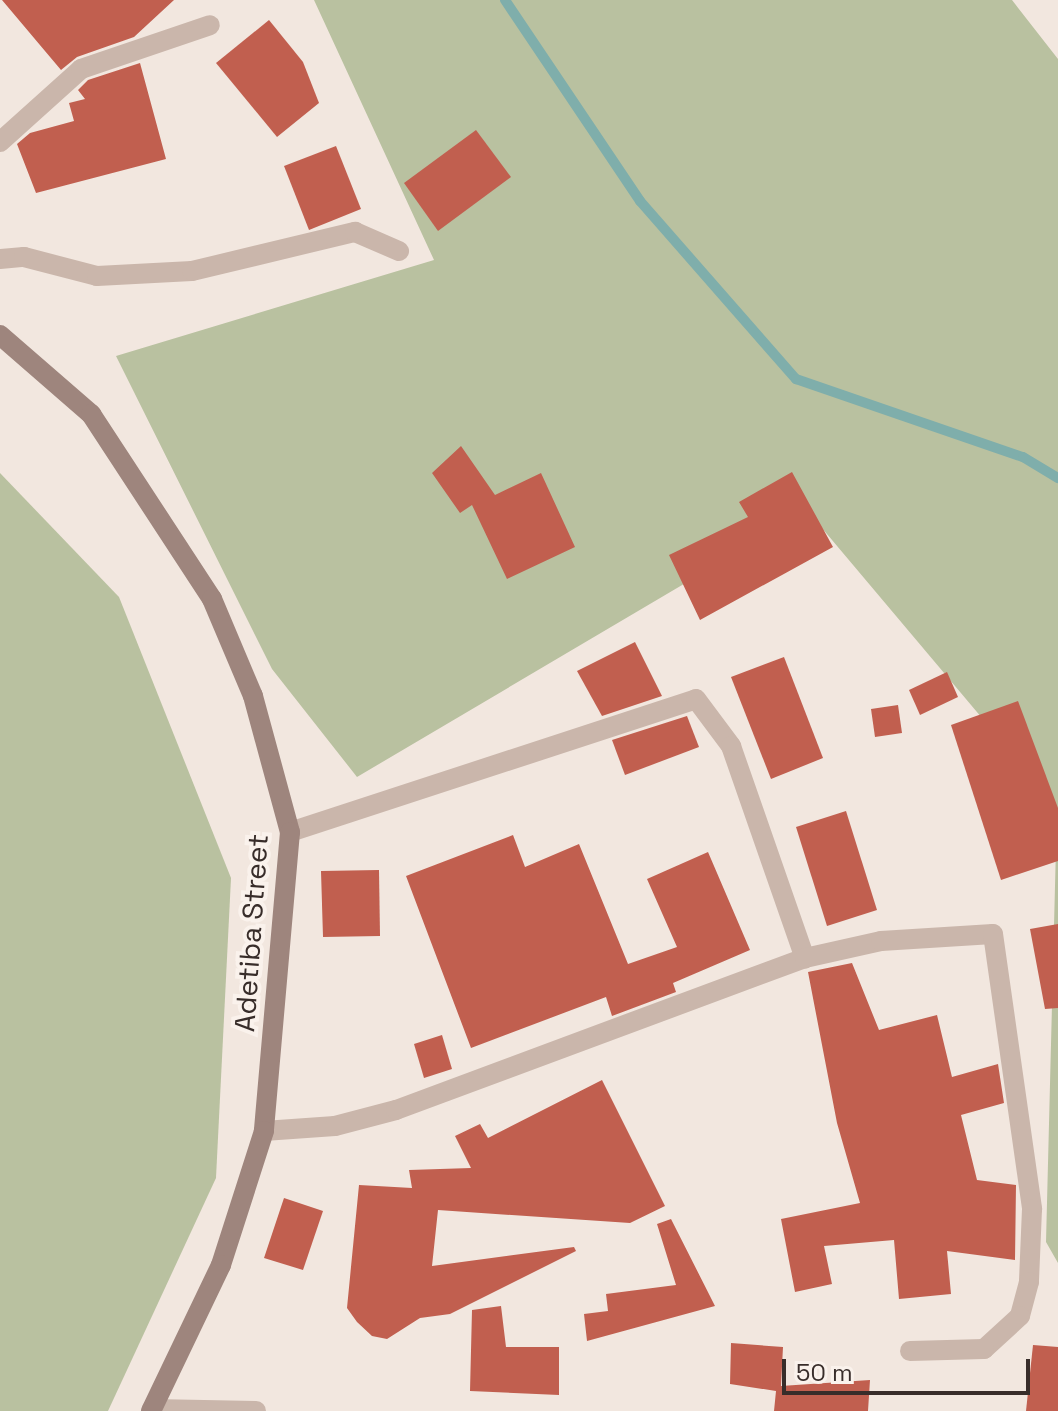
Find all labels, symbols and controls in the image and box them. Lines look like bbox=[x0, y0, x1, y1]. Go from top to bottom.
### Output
street label: Adetiba Street bbox=[227, 833, 275, 1033]
scale bar bbox=[786, 1343, 1034, 1393]
text: 50 m bbox=[796, 1357, 853, 1388]

